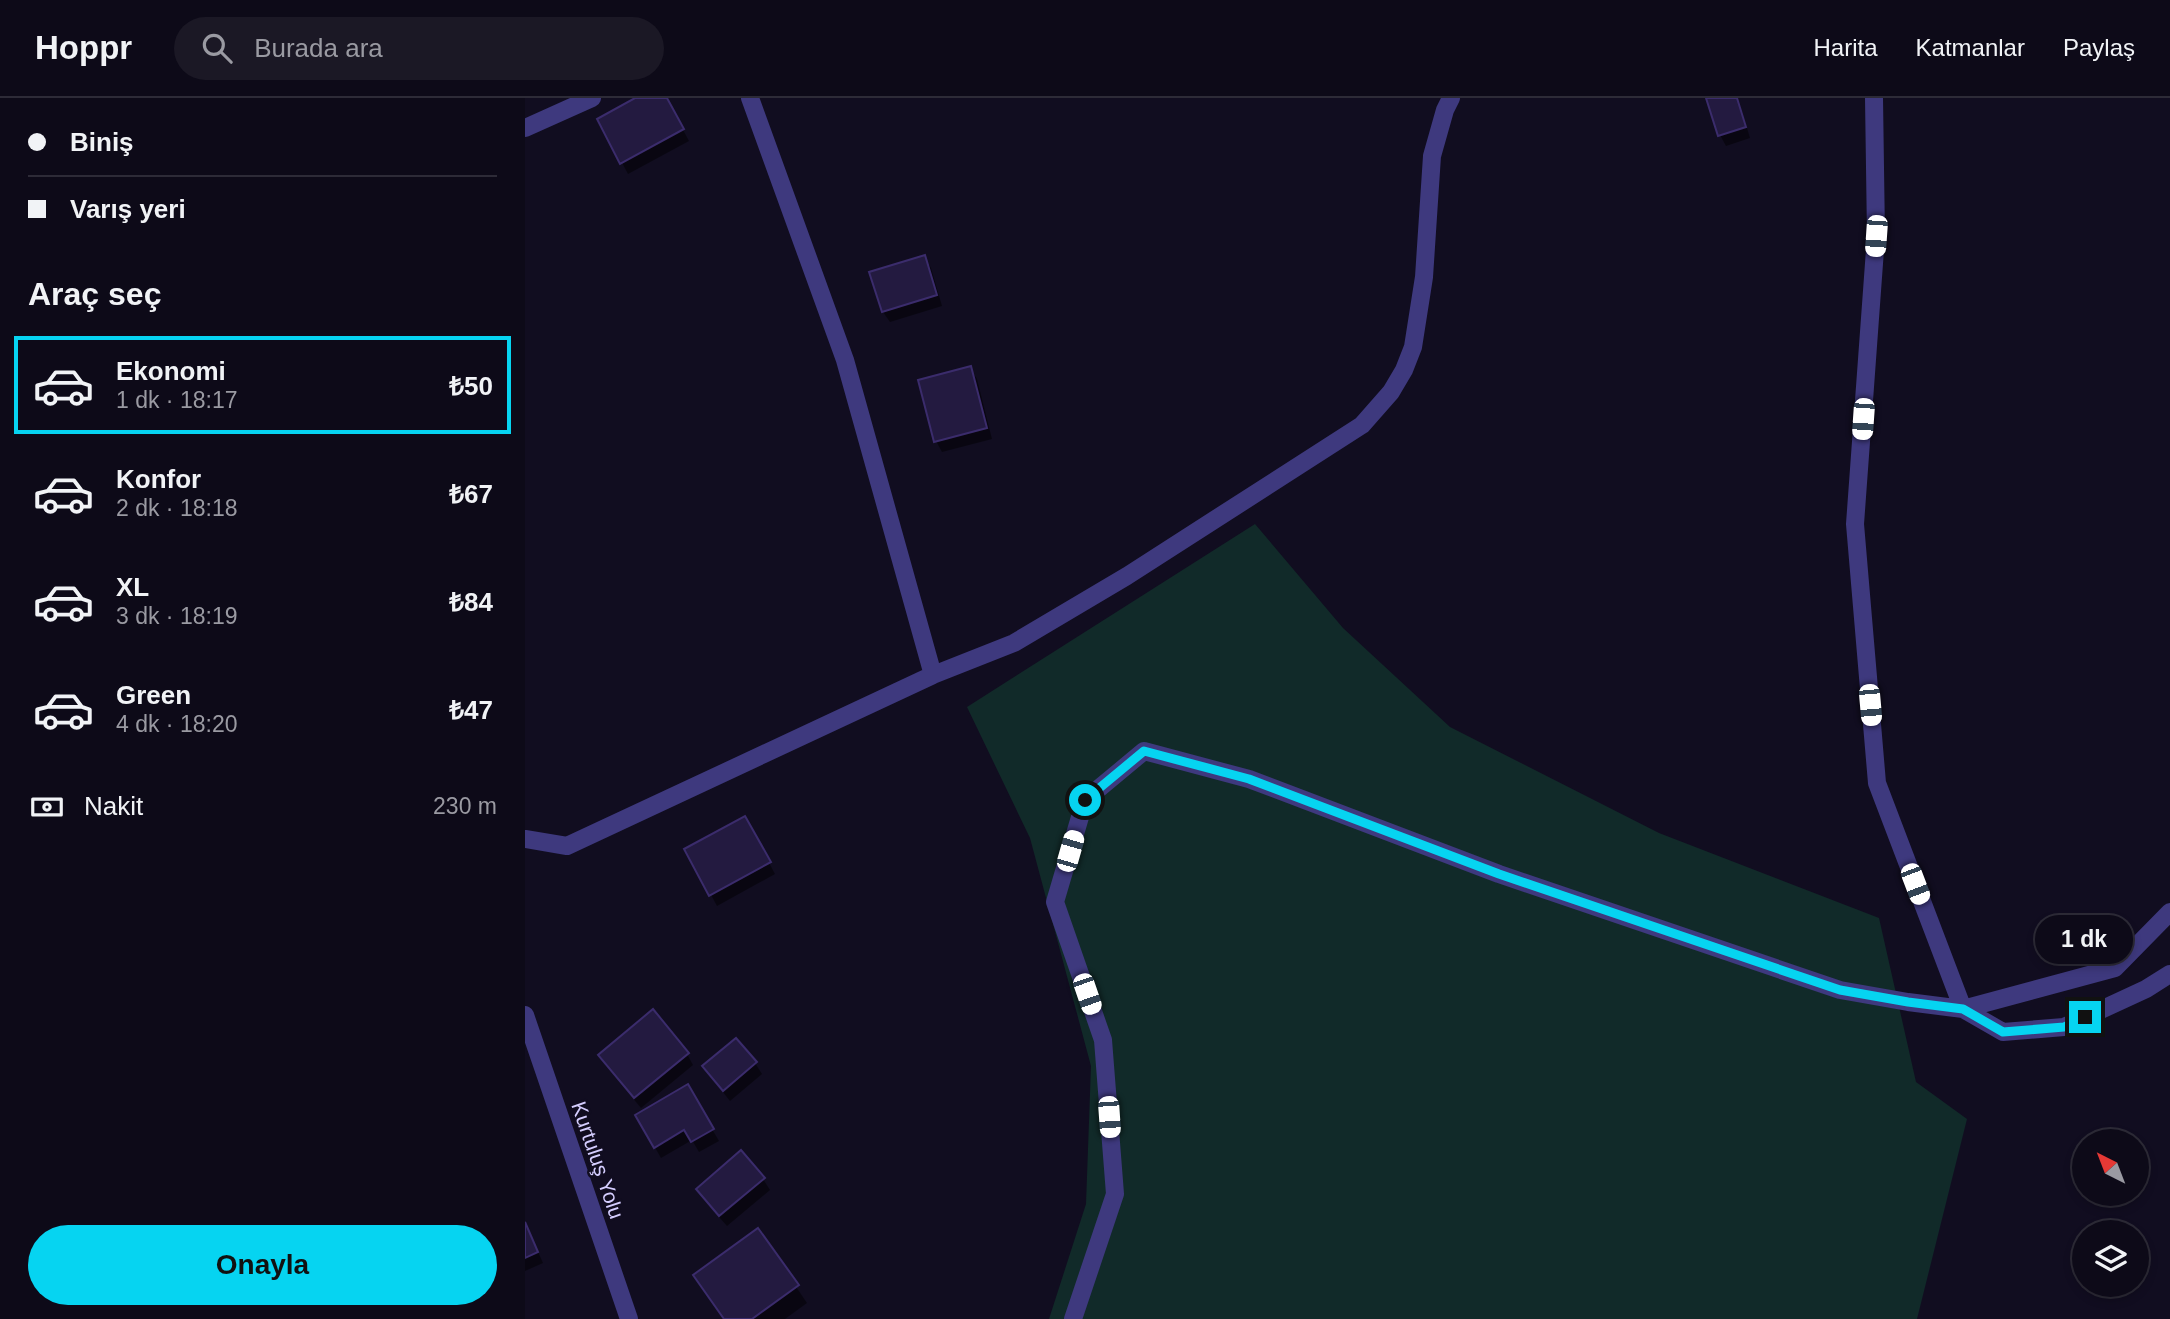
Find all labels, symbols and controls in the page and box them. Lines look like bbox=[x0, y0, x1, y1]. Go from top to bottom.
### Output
search box bbox=[174, 17, 664, 80]
text: Hoppr bbox=[35, 29, 132, 66]
icon: search bbox=[198, 29, 236, 67]
text: Burada ara bbox=[254, 33, 383, 63]
text: Harita bbox=[1814, 34, 1878, 61]
text: Katmanlar bbox=[1916, 34, 2025, 61]
text: Paylaş bbox=[2063, 34, 2135, 61]
text: Biniş bbox=[70, 127, 134, 157]
text: Varış yeri bbox=[70, 194, 186, 224]
car bbox=[1865, 214, 1888, 258]
text: Araç seç bbox=[28, 276, 161, 312]
icon: car bbox=[32, 354, 95, 417]
text: Ekonomi bbox=[116, 356, 226, 386]
text: ₺50 bbox=[449, 371, 493, 401]
text: 1 dk · 18:17 bbox=[116, 387, 237, 413]
car bbox=[1852, 397, 1875, 441]
icon: car bbox=[32, 462, 95, 525]
text: Konfor bbox=[116, 464, 201, 494]
text: ₺67 bbox=[449, 479, 493, 509]
text: 2 dk · 18:18 bbox=[116, 495, 237, 521]
icon: car bbox=[32, 570, 95, 633]
text: XL bbox=[116, 572, 149, 602]
text: ₺84 bbox=[449, 587, 493, 617]
text: 3 dk · 18:19 bbox=[116, 603, 237, 629]
icon: car bbox=[32, 678, 95, 741]
text: Green bbox=[116, 680, 191, 710]
car bbox=[1858, 683, 1883, 727]
text: ₺47 bbox=[449, 695, 493, 725]
text: 4 dk · 18:20 bbox=[116, 711, 237, 737]
route start bbox=[1069, 784, 1101, 816]
icon: cash bbox=[28, 788, 66, 826]
text: Nakit bbox=[84, 791, 143, 821]
text: 230 m bbox=[433, 793, 497, 819]
car bbox=[1055, 828, 1086, 874]
car bbox=[1898, 861, 1933, 907]
callout: 1 dk bbox=[2036, 916, 2134, 964]
text: 1 dk bbox=[2061, 926, 2107, 952]
car bbox=[1071, 971, 1104, 1017]
route end bbox=[2069, 1001, 2101, 1033]
car bbox=[1098, 1095, 1121, 1139]
street label: Kurtuluş Yolu bbox=[567, 1098, 629, 1222]
north arrow bbox=[2072, 1129, 2149, 1206]
map controls bbox=[2072, 1129, 2149, 1297]
button: layers bbox=[2072, 1220, 2149, 1297]
button: Onayla bbox=[28, 1225, 497, 1305]

